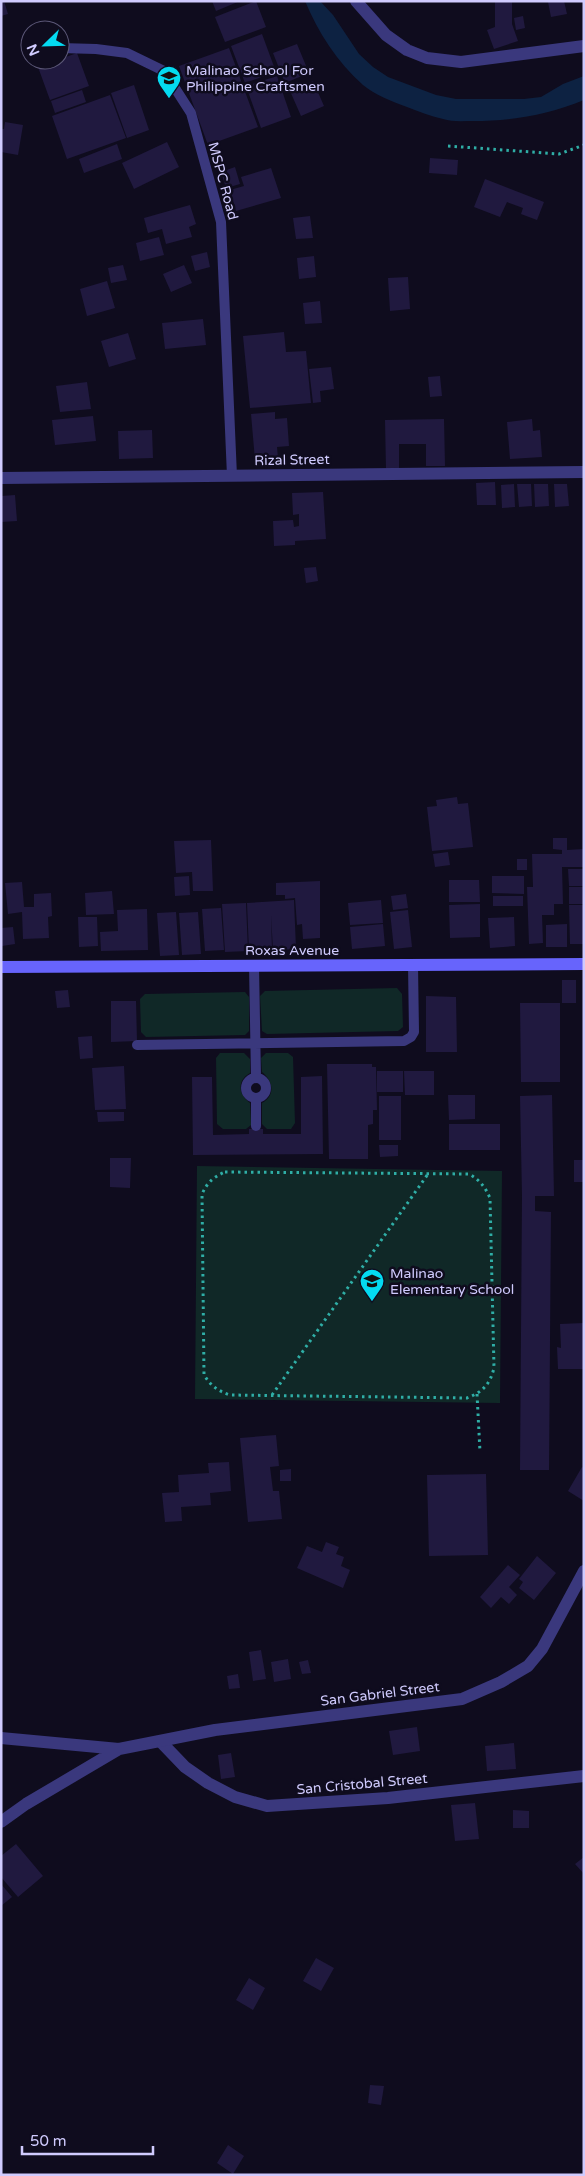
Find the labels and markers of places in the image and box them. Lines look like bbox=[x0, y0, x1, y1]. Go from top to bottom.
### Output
place label: Malinao School For Philippine Craftsmen bbox=[186, 62, 325, 95]
school or university icon: Malinao School For Philippine Craftsmen bbox=[156, 65, 182, 99]
place label: Malinao Elementary School bbox=[390, 1265, 514, 1298]
school or university icon: Malinao Elementary School bbox=[359, 1268, 385, 1302]

